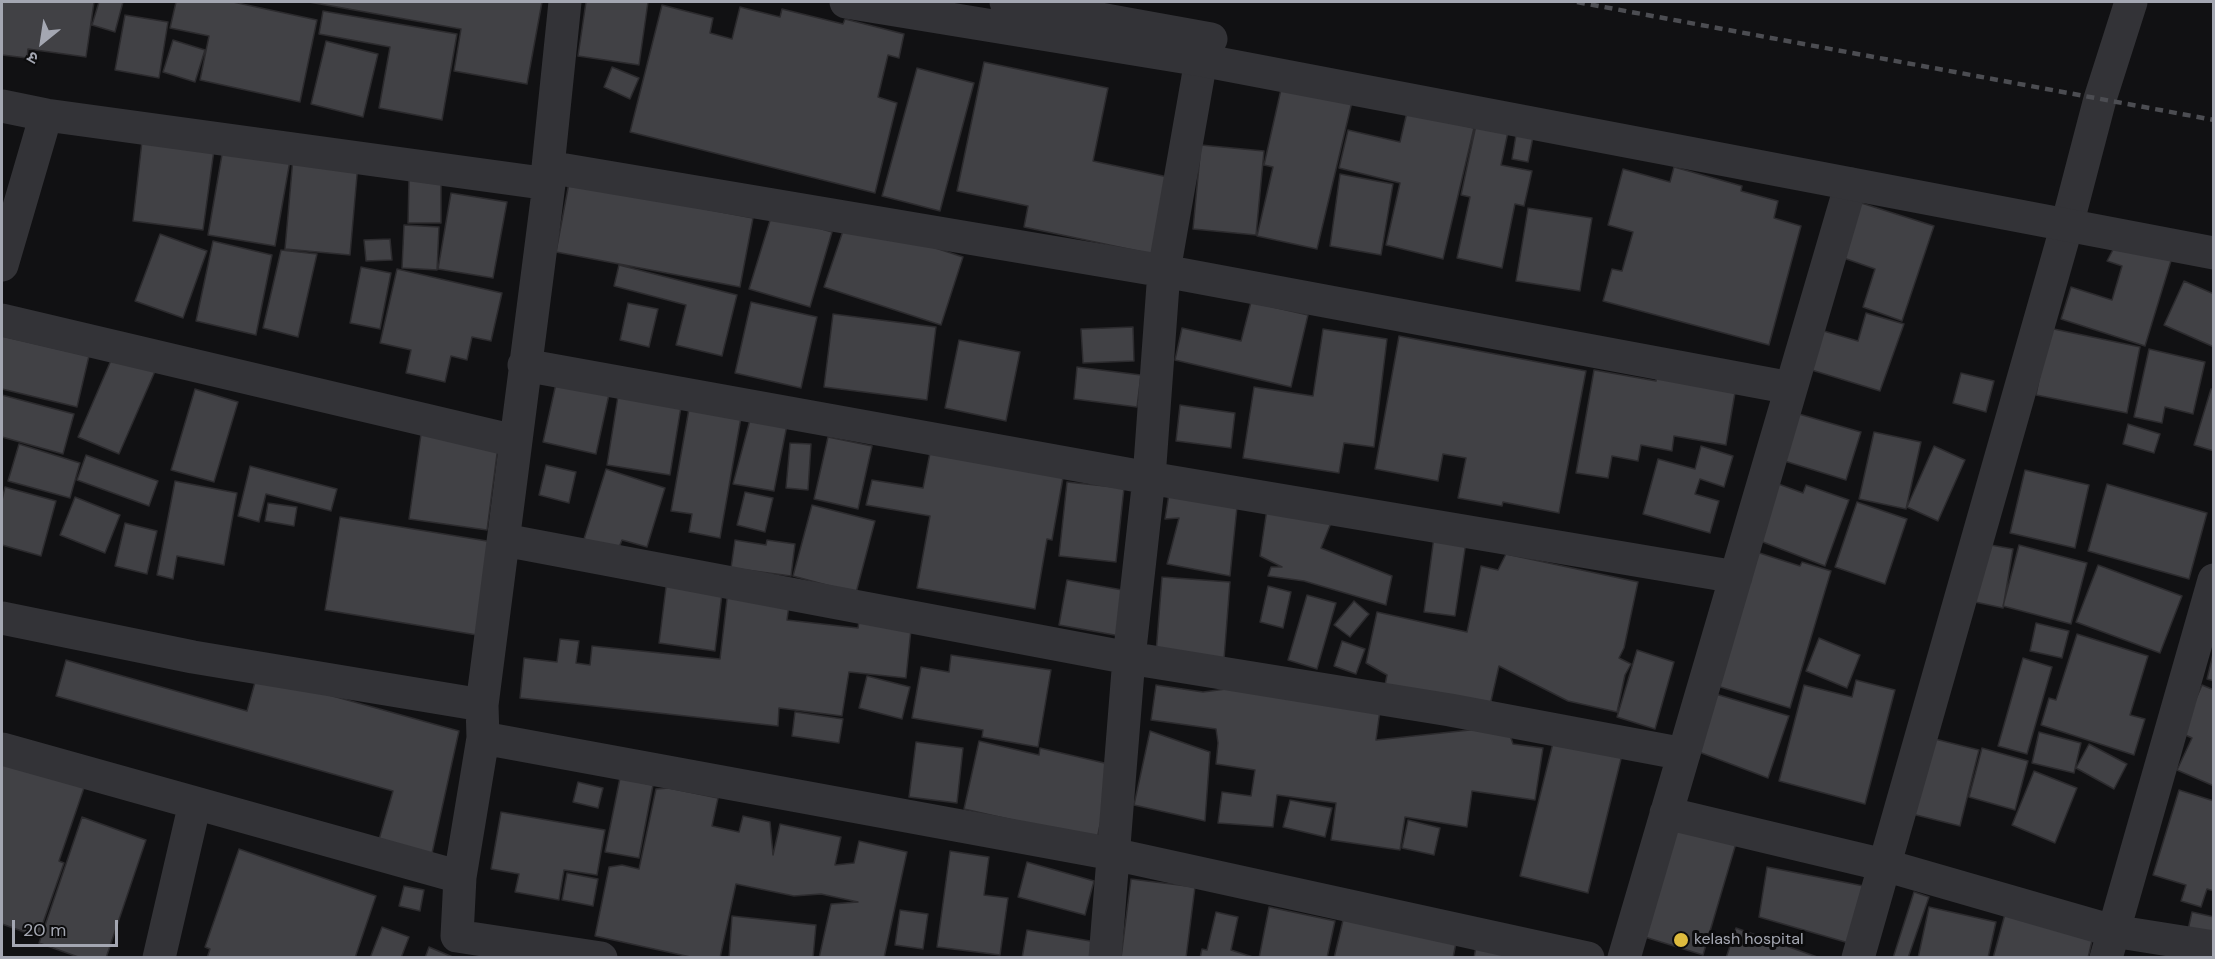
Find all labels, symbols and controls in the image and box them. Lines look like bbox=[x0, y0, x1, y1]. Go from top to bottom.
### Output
north arrow bbox=[12, 12, 72, 72]
text: उ bbox=[23, 47, 42, 69]
scale bar bbox=[15, 908, 122, 946]
text: 20 m bbox=[23, 918, 66, 942]
place label: kelash hospital bbox=[1694, 930, 1803, 950]
marker: kelash hospital bbox=[1672, 931, 1690, 949]

